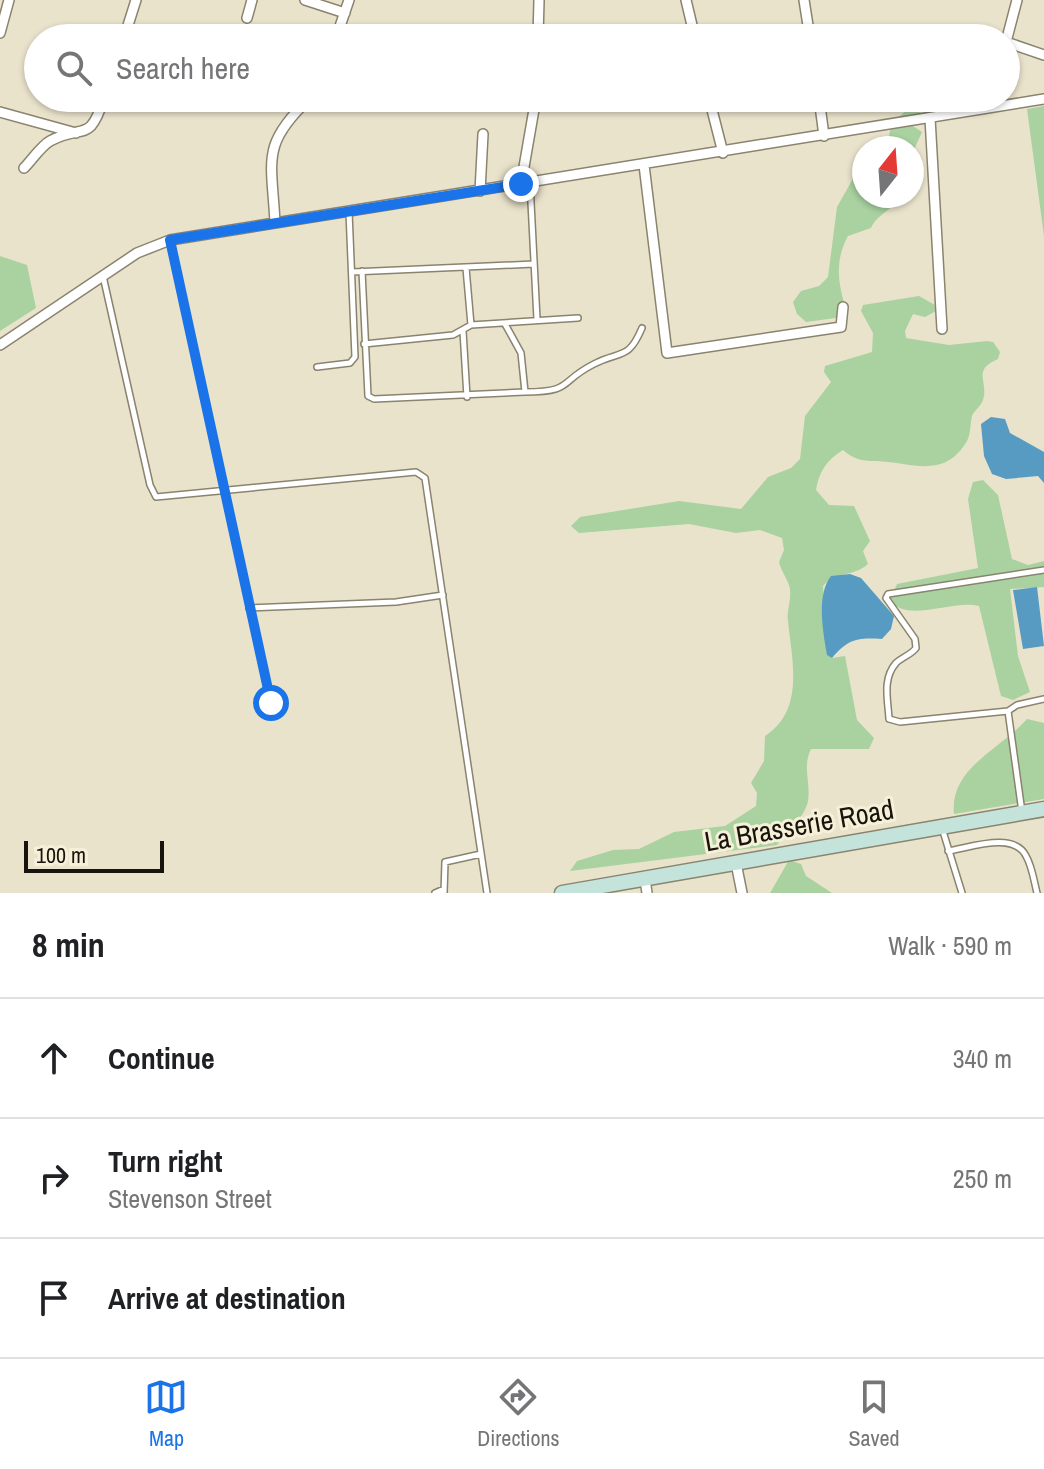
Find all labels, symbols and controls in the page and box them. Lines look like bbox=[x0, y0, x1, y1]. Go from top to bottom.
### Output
search box bbox=[24, 24, 1020, 112]
icon: search bbox=[52, 46, 96, 90]
text: Search here bbox=[116, 48, 250, 88]
north arrow bbox=[852, 136, 924, 208]
route end bbox=[503, 166, 539, 202]
route start bbox=[253, 685, 289, 721]
street label: La Brasserie Road bbox=[701, 790, 897, 860]
scale bar bbox=[24, 837, 164, 873]
text: 100 m bbox=[36, 840, 86, 870]
text: 8 min bbox=[32, 922, 105, 968]
text: Walk · 590 m bbox=[888, 928, 1012, 963]
icon: ahead bbox=[32, 1036, 76, 1080]
text: Continue bbox=[108, 1038, 215, 1078]
text: 340 m bbox=[953, 1041, 1012, 1076]
text: Turn right bbox=[108, 1141, 222, 1181]
icon: right bbox=[32, 1156, 76, 1200]
text: 250 m bbox=[953, 1161, 1012, 1196]
text: Stevenson Street bbox=[108, 1181, 272, 1216]
icon: arrive bbox=[32, 1276, 76, 1320]
text: Arrive at destination bbox=[108, 1278, 346, 1318]
tab: Map bbox=[144, 1375, 188, 1453]
tab: Directions bbox=[477, 1375, 560, 1453]
tab: Saved bbox=[848, 1375, 900, 1453]

